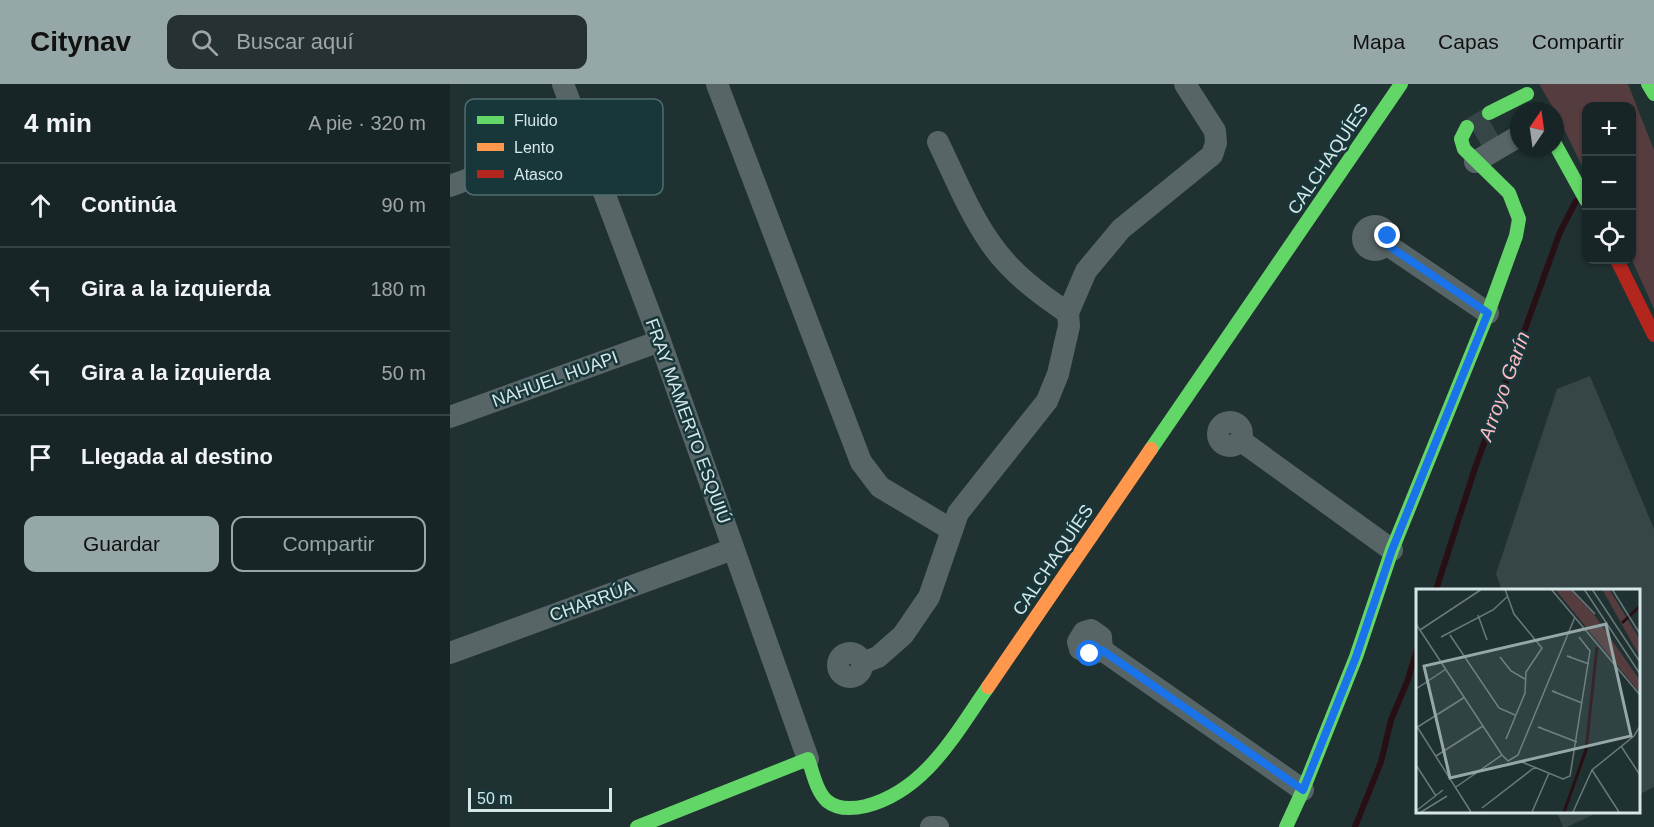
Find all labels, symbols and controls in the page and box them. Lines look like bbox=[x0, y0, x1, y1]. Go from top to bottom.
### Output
search box bbox=[167, 15, 587, 69]
text: Citynav bbox=[30, 26, 131, 57]
icon: search bbox=[188, 26, 221, 59]
text: Buscar aquí bbox=[236, 29, 354, 54]
text: Mapa bbox=[1353, 30, 1405, 53]
text: Capas bbox=[1438, 30, 1499, 53]
text: Compartir bbox=[1532, 30, 1624, 53]
legend bbox=[465, 99, 663, 195]
street label: CALCHAQUÍES bbox=[1284, 100, 1372, 218]
north arrow bbox=[1510, 102, 1564, 156]
map controls bbox=[1582, 102, 1636, 264]
button: + bbox=[1582, 102, 1636, 156]
text: 4 min bbox=[24, 108, 92, 138]
text: A pie · 320 m bbox=[308, 112, 426, 134]
text: Fluido bbox=[514, 112, 558, 129]
text: Lento bbox=[514, 139, 554, 156]
button: − bbox=[1582, 156, 1636, 210]
text: Atasco bbox=[514, 166, 563, 183]
icon: ahead bbox=[24, 189, 57, 222]
text: Continúa bbox=[81, 192, 176, 217]
text: 90 m bbox=[382, 194, 426, 216]
button: locate bbox=[1582, 210, 1636, 264]
route end bbox=[1374, 222, 1400, 248]
icon: left bbox=[24, 273, 57, 306]
text: Gira a la izquierda bbox=[81, 276, 271, 301]
text: 180 m bbox=[370, 278, 426, 300]
street label: FRAY MAMERTO ESQUIÚ bbox=[642, 315, 735, 526]
water label: Arroyo Garín bbox=[1474, 328, 1534, 444]
street label: NAHUEL HUAPI bbox=[489, 347, 621, 411]
icon: left bbox=[24, 357, 57, 390]
text: Gira a la izquierda bbox=[81, 360, 271, 385]
text: 50 m bbox=[382, 362, 426, 384]
icon: arrive bbox=[24, 441, 57, 474]
text: Llegada al destino bbox=[81, 444, 273, 469]
street label: CALCHAQUÍES bbox=[1009, 501, 1097, 619]
button: Guardar bbox=[24, 516, 219, 572]
button: Compartir bbox=[231, 516, 426, 572]
street label: CHARRÚA bbox=[546, 575, 637, 626]
inset map bbox=[1416, 589, 1639, 812]
route start bbox=[1076, 640, 1102, 666]
scale bar bbox=[468, 785, 612, 812]
text: 50 m bbox=[477, 790, 513, 807]

